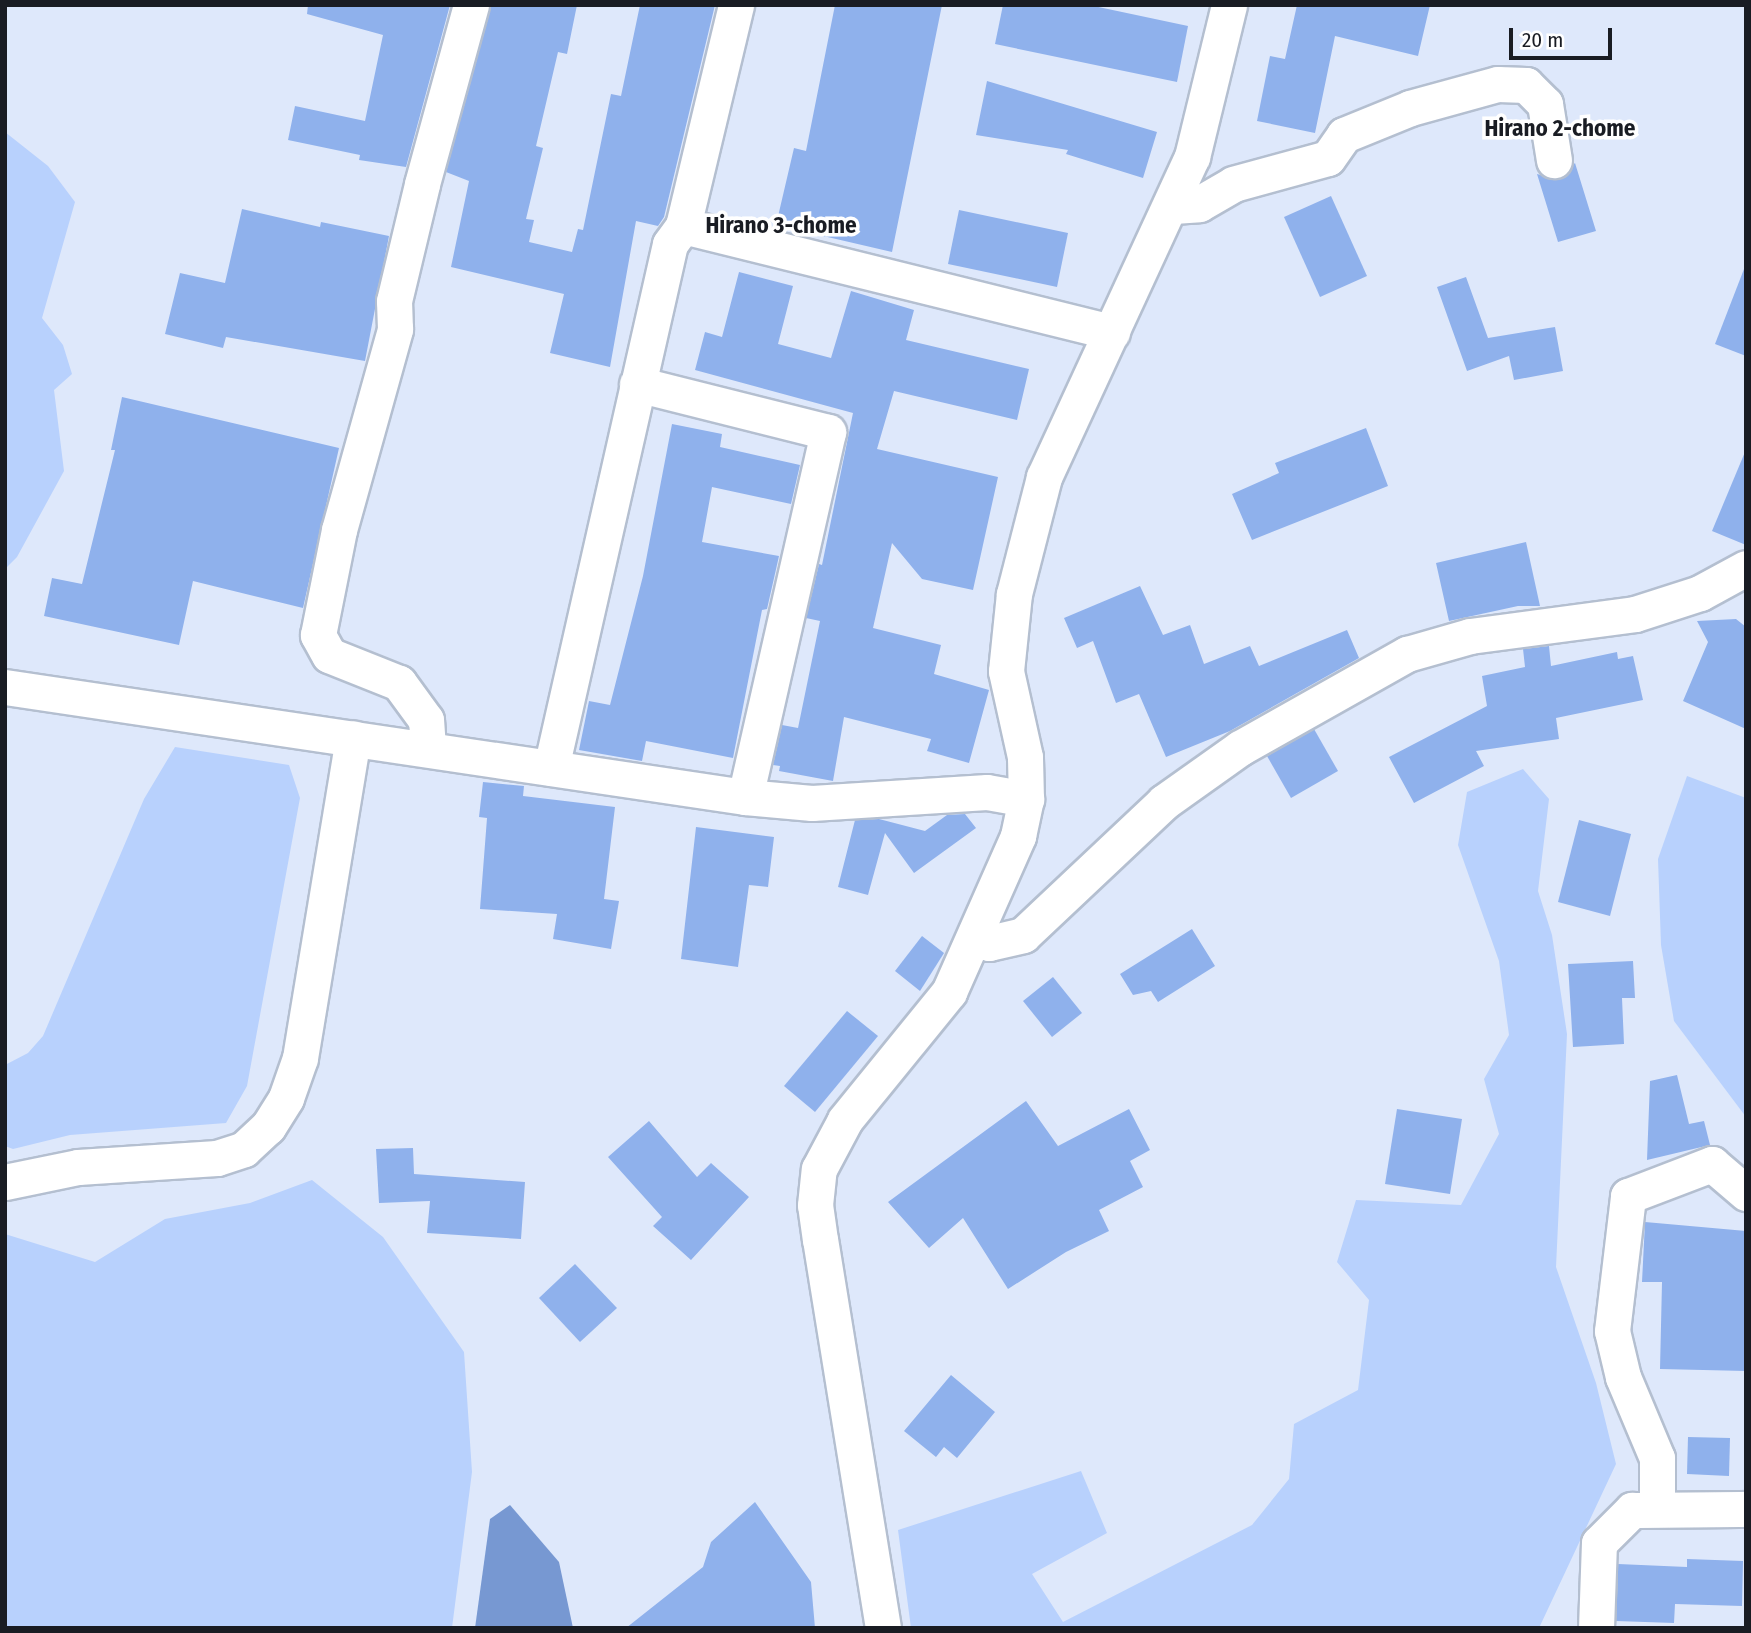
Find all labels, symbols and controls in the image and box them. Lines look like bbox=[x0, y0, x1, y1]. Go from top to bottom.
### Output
scale bar bbox=[1513, 14, 1616, 58]
text: 20 m bbox=[1522, 27, 1563, 53]
district label: Hirano 2-chome bbox=[1485, 114, 1635, 142]
district label: Hirano 3-chome bbox=[705, 211, 857, 239]

